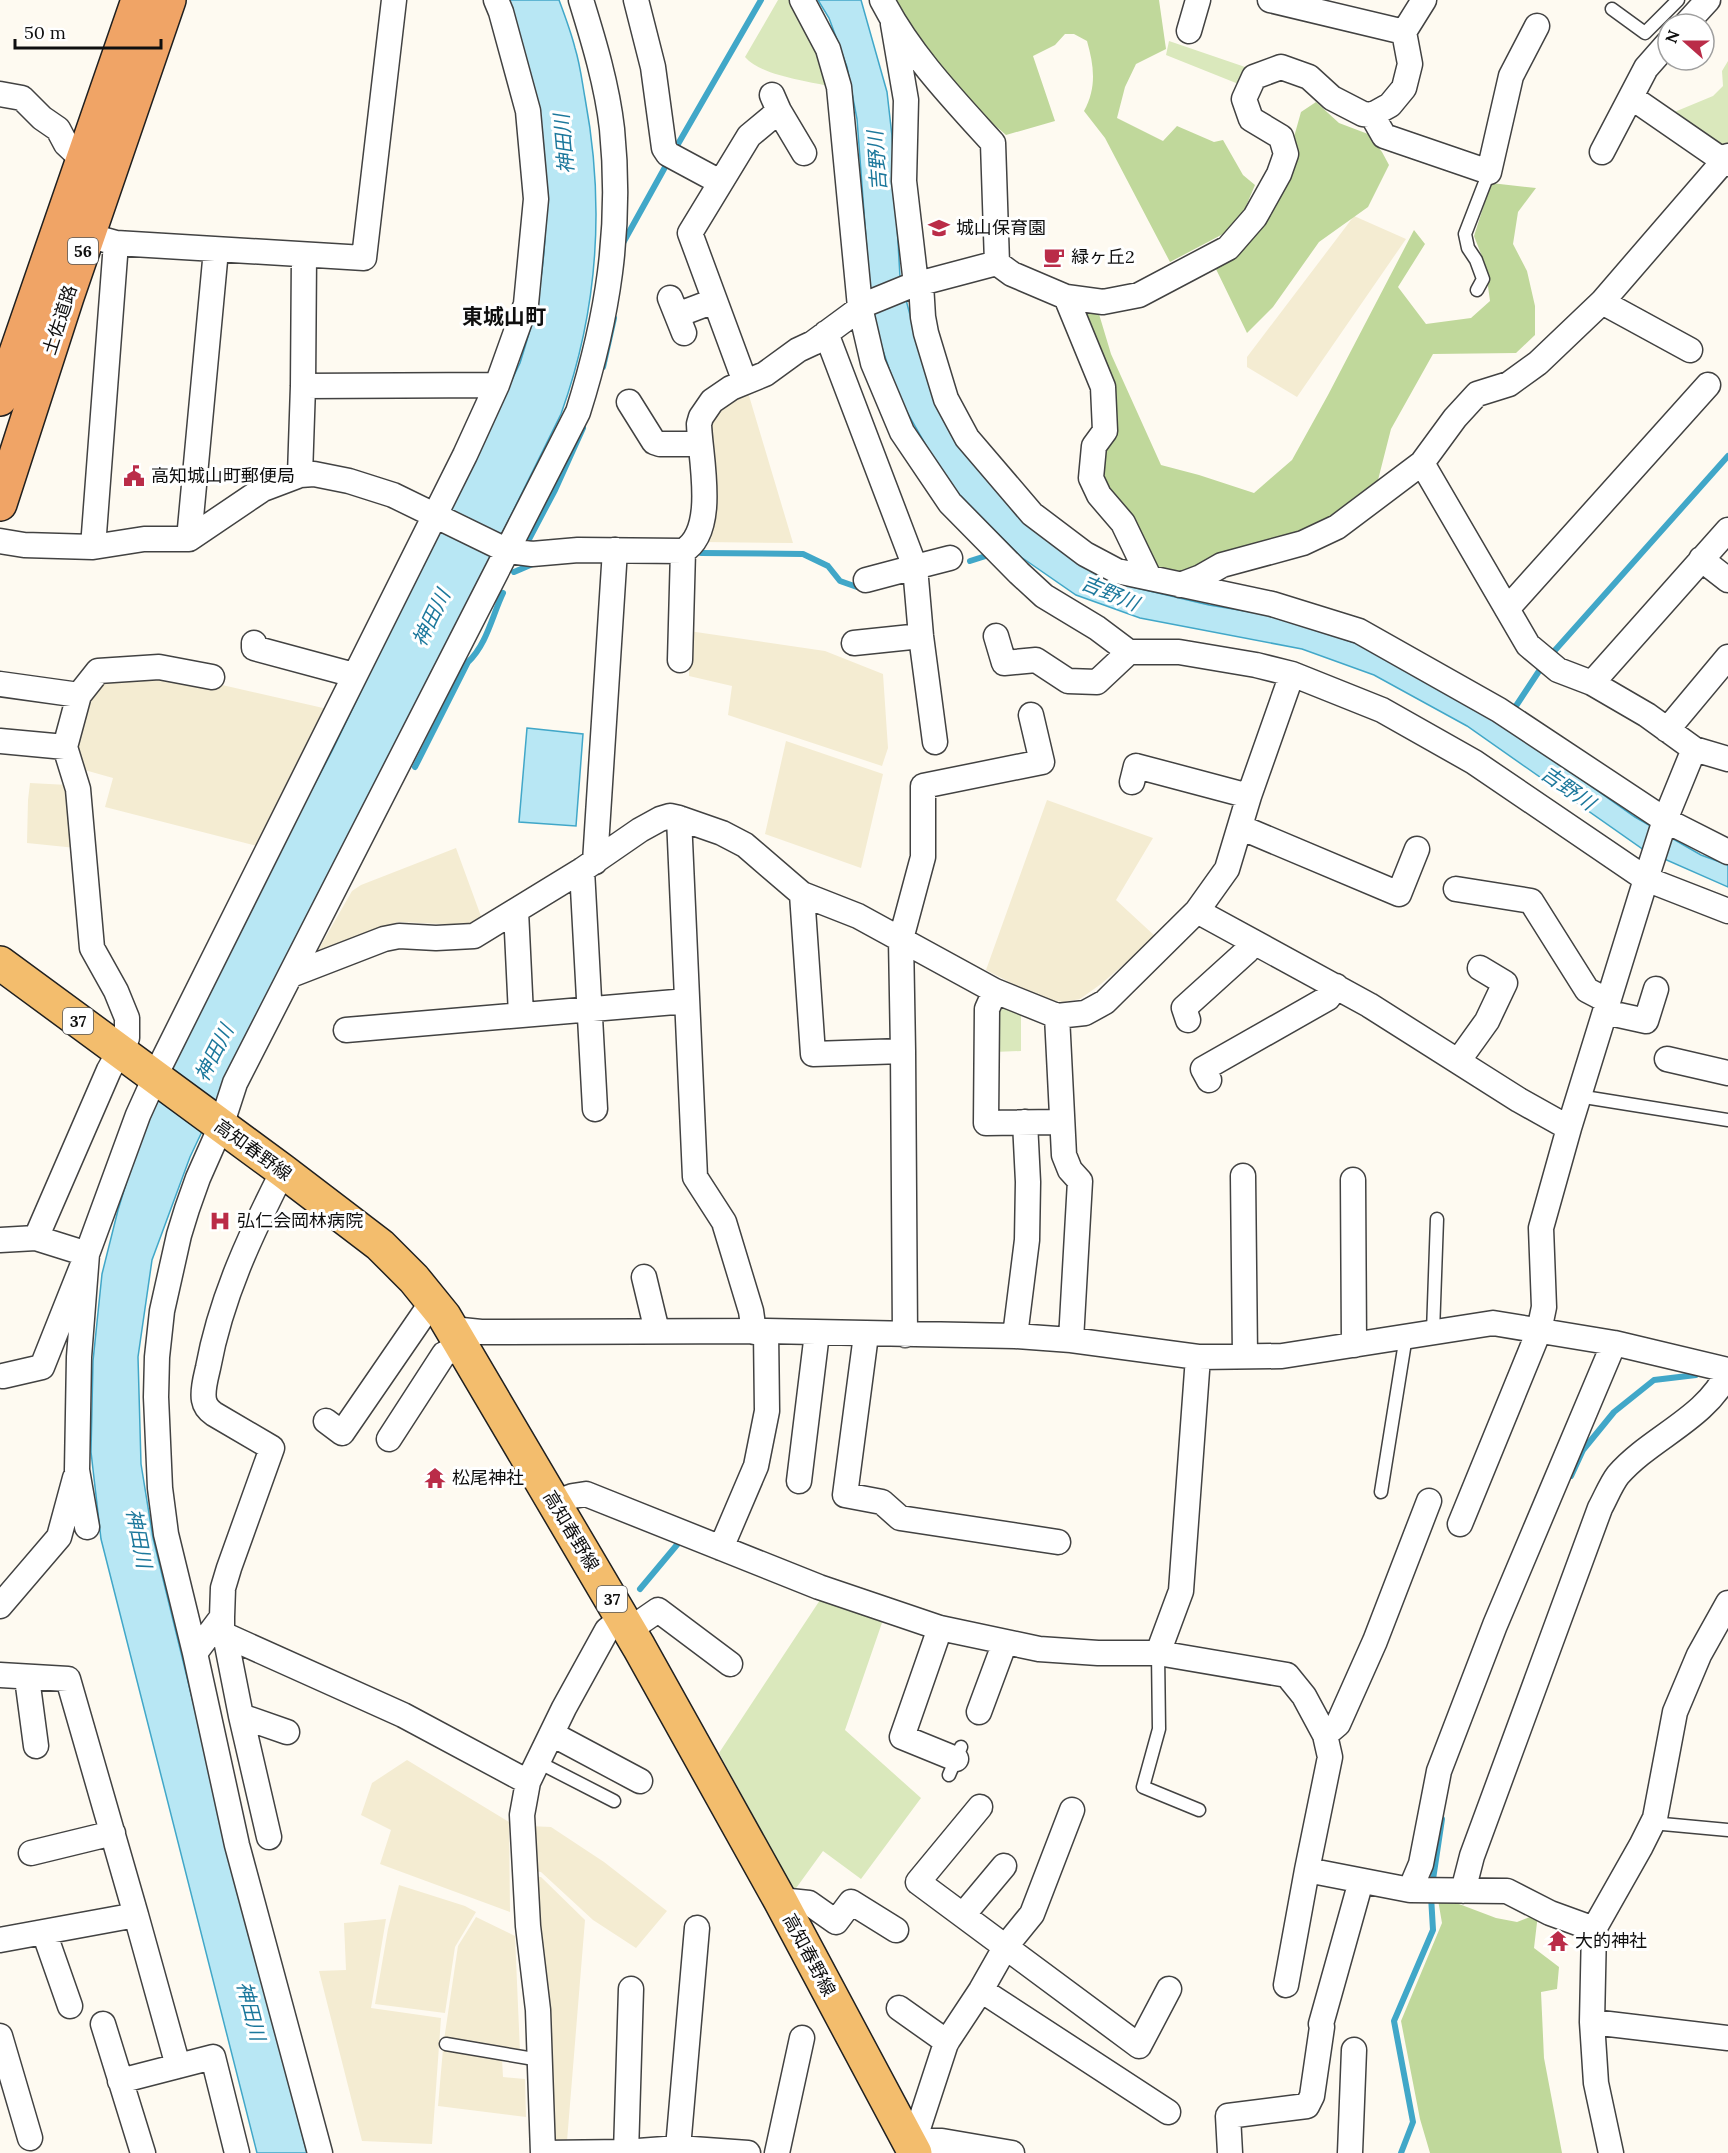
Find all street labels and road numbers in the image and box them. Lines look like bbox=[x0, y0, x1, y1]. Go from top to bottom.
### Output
road number: 56 bbox=[68, 238, 98, 264]
street label: 土佐道路 bbox=[37, 282, 82, 358]
road number: 37 bbox=[63, 1008, 93, 1034]
street label: 高知春野線 bbox=[210, 1114, 296, 1185]
street label: 高知春野線 bbox=[538, 1486, 604, 1575]
road number: 37 bbox=[597, 1586, 627, 1612]
street label: 高知春野線 bbox=[778, 1910, 841, 2000]

